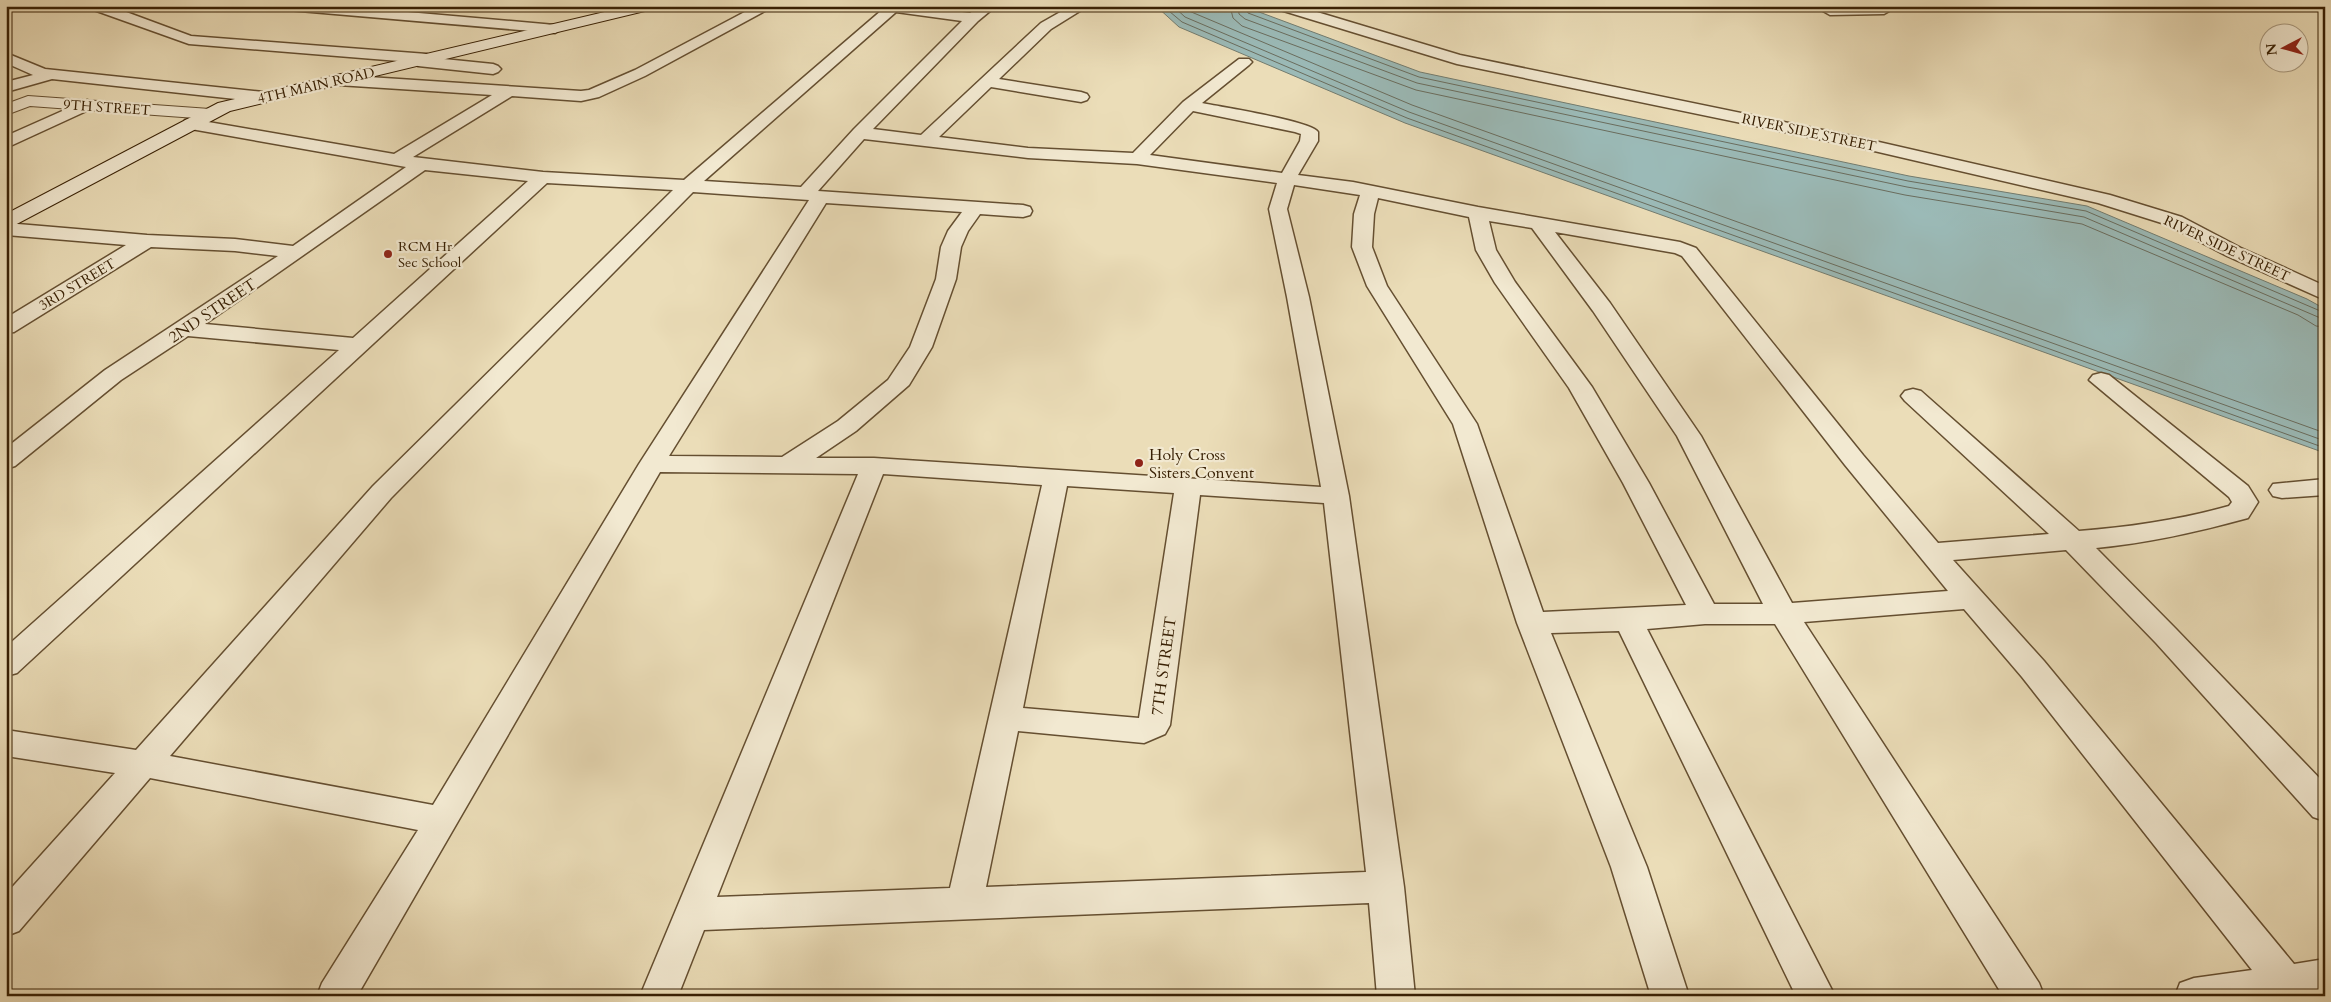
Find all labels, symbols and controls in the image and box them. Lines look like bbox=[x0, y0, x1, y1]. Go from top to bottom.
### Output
north arrow bbox=[2258, 22, 2308, 72]
text: N bbox=[2261, 42, 2282, 56]
street label: 4TH MAIN ROAD bbox=[256, 63, 377, 108]
street label: 9TH STREET bbox=[63, 95, 151, 120]
street label: RIVER SIDE STREET bbox=[1740, 109, 1878, 156]
street label: RIVER SIDE STREET bbox=[2161, 211, 2293, 286]
place label: RCM Hr Sec School bbox=[398, 237, 462, 272]
marker: RCM Hr Sec School bbox=[382, 248, 394, 260]
street label: 3RD STREET bbox=[35, 254, 119, 315]
street label: 2ND STREET bbox=[164, 273, 261, 348]
place label: Holy Cross Sisters Convent bbox=[1149, 444, 1254, 484]
marker: Holy Cross Sisters Convent bbox=[1133, 457, 1145, 469]
street label: 7TH STREET bbox=[1146, 615, 1182, 717]

